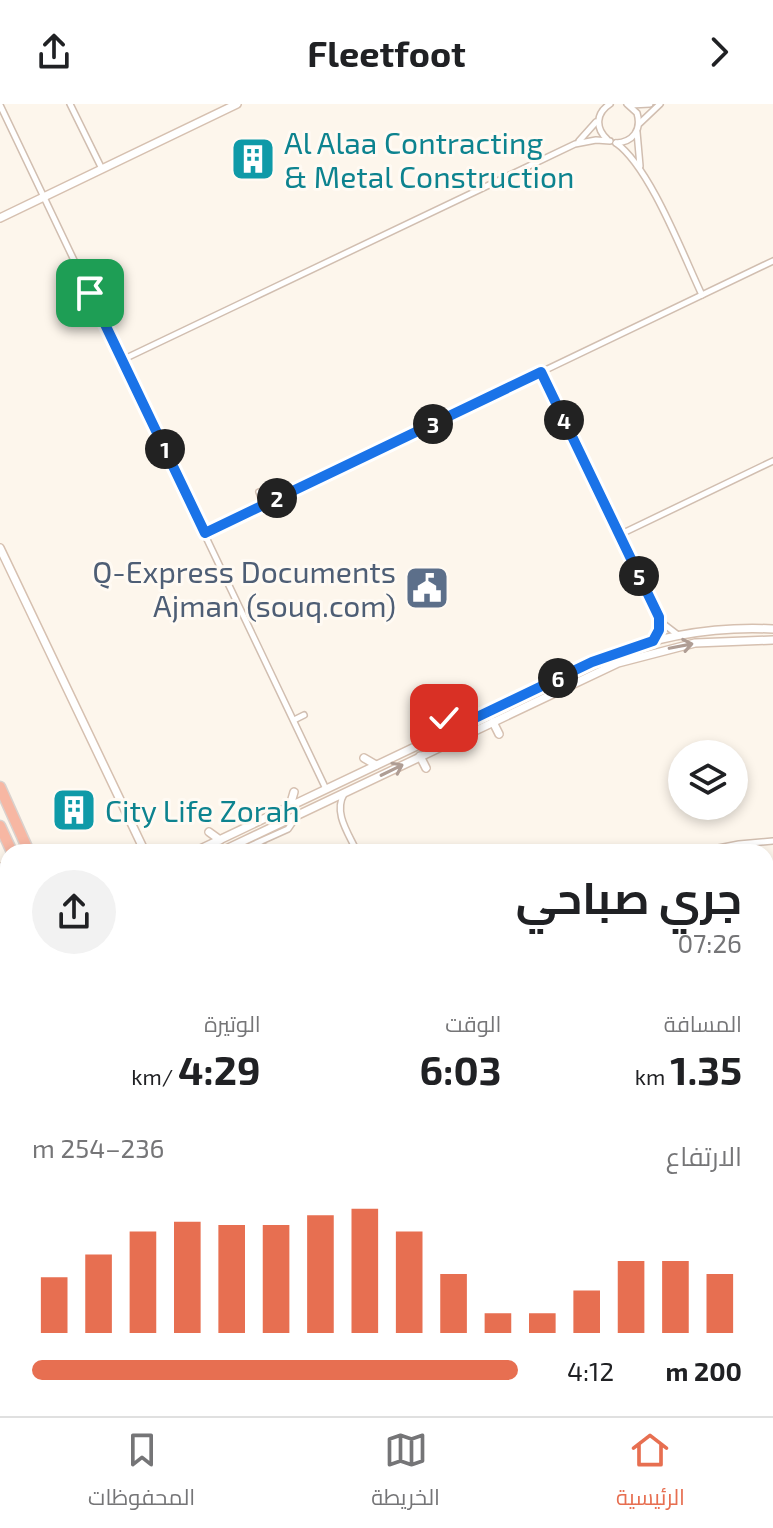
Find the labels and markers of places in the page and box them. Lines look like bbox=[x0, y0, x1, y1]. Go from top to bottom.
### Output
place label: Al Alaa Contracting & Metal Construction bbox=[284, 124, 574, 194]
building icon: Al Alaa Contracting & Metal Construction bbox=[229, 135, 277, 183]
pin bbox=[56, 259, 124, 327]
pin: 4 bbox=[544, 400, 584, 440]
pin: 3 bbox=[413, 404, 453, 444]
pin: 1 bbox=[145, 429, 185, 469]
pin: 2 bbox=[257, 478, 297, 518]
place label: Q-Express Documents Ajman (souq.com) bbox=[92, 553, 396, 623]
pin: 5 bbox=[619, 556, 659, 596]
public building icon: Q-Express Documents Ajman (souq.com) bbox=[403, 564, 451, 612]
pin: 6 bbox=[538, 658, 578, 698]
pin bbox=[410, 684, 478, 752]
building icon: City Life Zorah bbox=[50, 786, 98, 834]
place label: City Life Zorah bbox=[105, 792, 300, 828]

